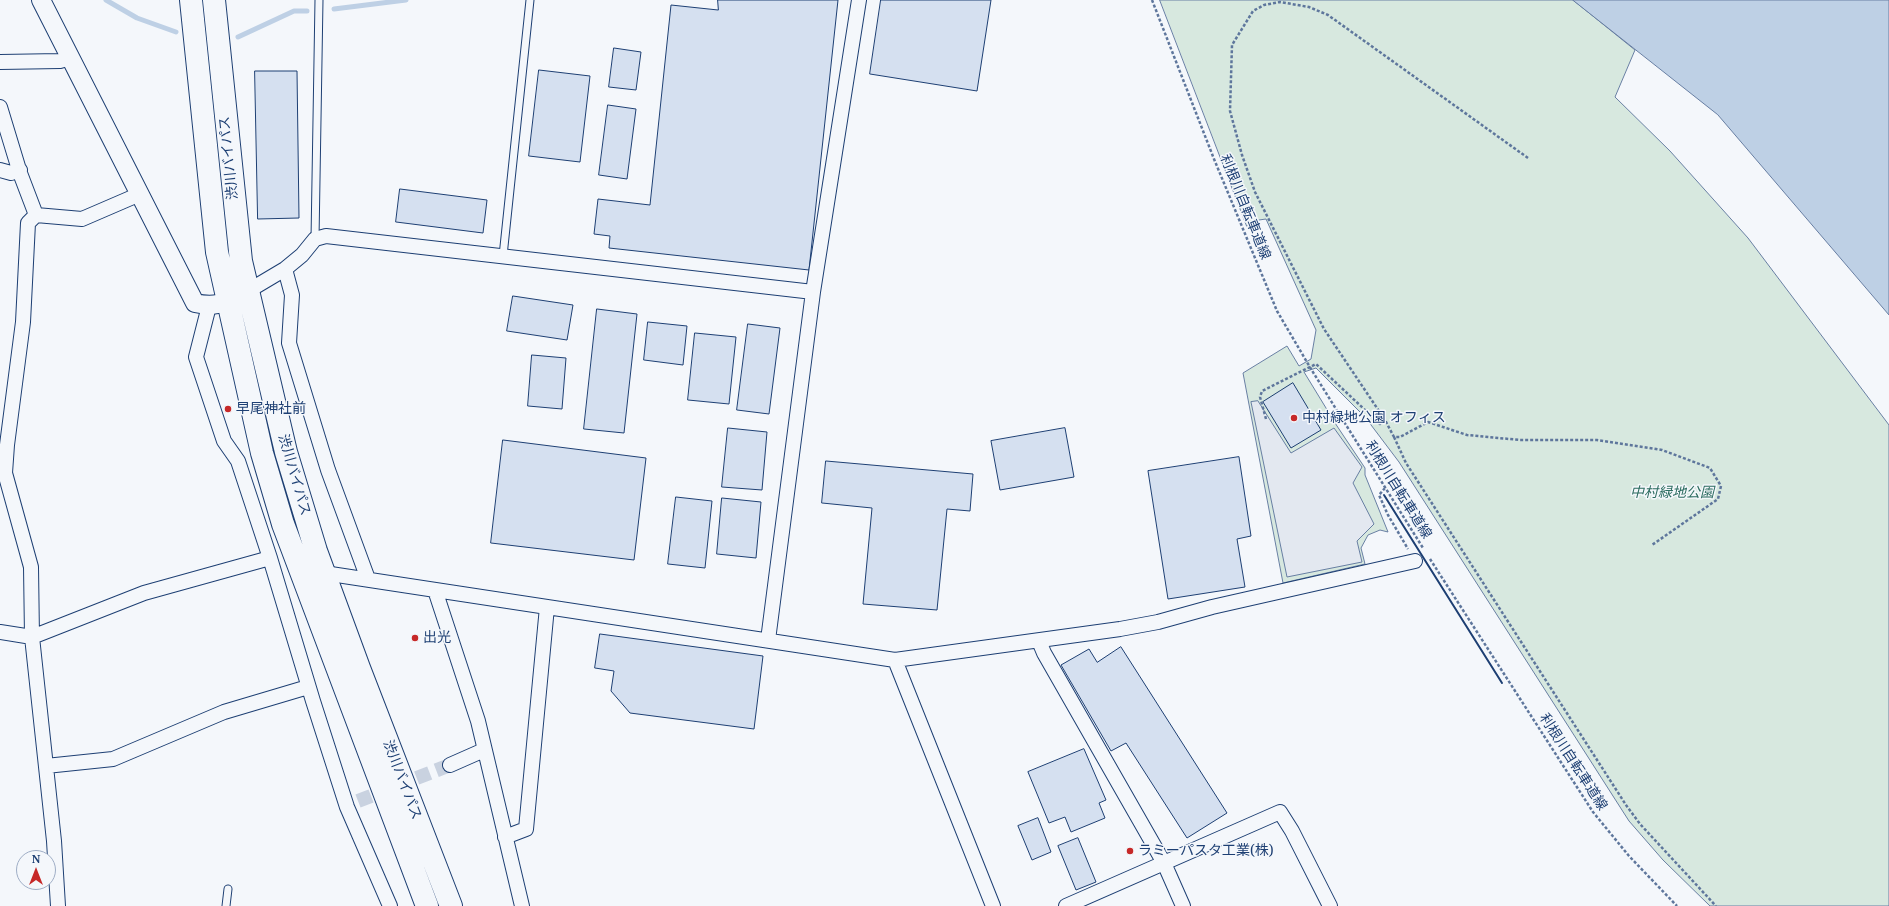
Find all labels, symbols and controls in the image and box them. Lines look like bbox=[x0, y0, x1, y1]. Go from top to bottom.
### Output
street label: 渋川バイパス bbox=[216, 115, 242, 201]
street label: 利根川自転車道線 bbox=[1216, 152, 1274, 262]
place label: 早尾神社前 bbox=[236, 401, 306, 417]
marker: 早尾神社前 bbox=[223, 404, 233, 414]
place label: 中村緑地公園 オフィス bbox=[1302, 410, 1446, 426]
marker: 中村緑地公園 オフィス bbox=[1289, 413, 1299, 423]
street label: 渋川バイパス bbox=[274, 432, 314, 518]
street label: 利根川自転車道線 bbox=[1361, 438, 1435, 542]
park label: 中村緑地公園 bbox=[1630, 485, 1714, 501]
place label: 出光 bbox=[423, 630, 451, 646]
marker: 出光 bbox=[410, 633, 420, 643]
street label: 利根川自転車道線 bbox=[1535, 710, 1611, 814]
street label: 渋川バイパス bbox=[379, 738, 425, 822]
place label: ラミーパスタ工業(株) bbox=[1138, 843, 1274, 859]
marker: ラミーパスタ工業(株) bbox=[1125, 846, 1135, 856]
north arrow bbox=[16, 850, 56, 890]
text: N bbox=[32, 851, 40, 866]

